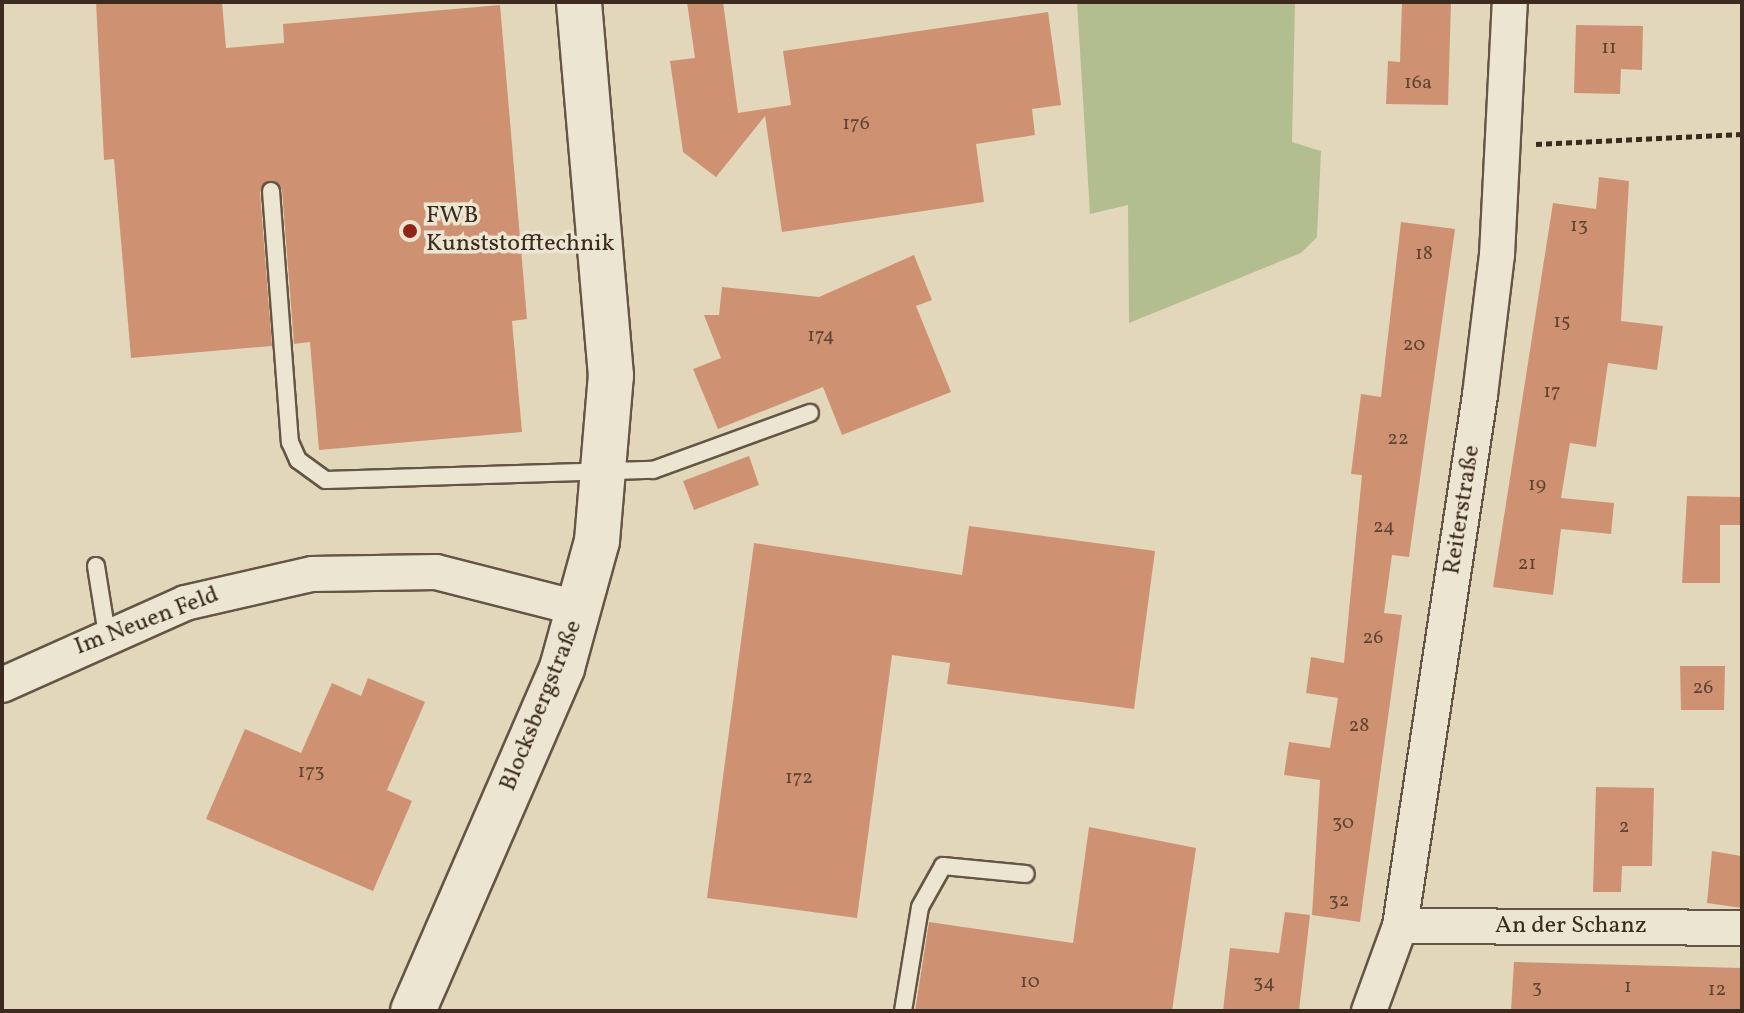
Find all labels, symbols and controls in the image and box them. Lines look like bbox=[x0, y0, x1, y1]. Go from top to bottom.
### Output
house number: 11 bbox=[1601, 36, 1617, 60]
house number: 16a bbox=[1404, 71, 1432, 95]
house number: 176 bbox=[842, 112, 870, 136]
place label: FWB Kunststofftechnik bbox=[426, 203, 615, 259]
house number: 13 bbox=[1570, 214, 1588, 238]
marker: FWB Kunststofftechnik bbox=[401, 222, 419, 240]
house number: 18 bbox=[1415, 242, 1433, 266]
house number: 15 bbox=[1553, 310, 1571, 334]
house number: 174 bbox=[807, 324, 835, 348]
house number: 20 bbox=[1403, 333, 1425, 357]
house number: 17 bbox=[1543, 380, 1561, 404]
house number: 22 bbox=[1387, 427, 1409, 451]
street label: Reiterstraße bbox=[1439, 443, 1487, 577]
house number: 19 bbox=[1528, 473, 1546, 497]
house number: 24 bbox=[1373, 515, 1395, 539]
house number: 21 bbox=[1518, 552, 1536, 576]
street label: Im Neuen Feld bbox=[71, 581, 223, 663]
street label: Blocksbergstraße bbox=[495, 616, 589, 796]
house number: 26 bbox=[1363, 626, 1383, 650]
house number: 26 bbox=[1693, 676, 1713, 700]
house number: 28 bbox=[1349, 714, 1369, 738]
house number: 173 bbox=[297, 760, 325, 784]
house number: 172 bbox=[785, 766, 813, 790]
house number: 30 bbox=[1332, 811, 1354, 835]
house number: 2 bbox=[1619, 815, 1629, 839]
house number: 32 bbox=[1329, 889, 1349, 913]
street label: An der Schanz bbox=[1495, 913, 1647, 941]
house number: 10 bbox=[1020, 970, 1040, 994]
house number: 34 bbox=[1253, 971, 1275, 995]
house number: 1 bbox=[1624, 975, 1632, 999]
house number: 3 bbox=[1532, 976, 1542, 1000]
house number: 12 bbox=[1708, 978, 1726, 1002]

